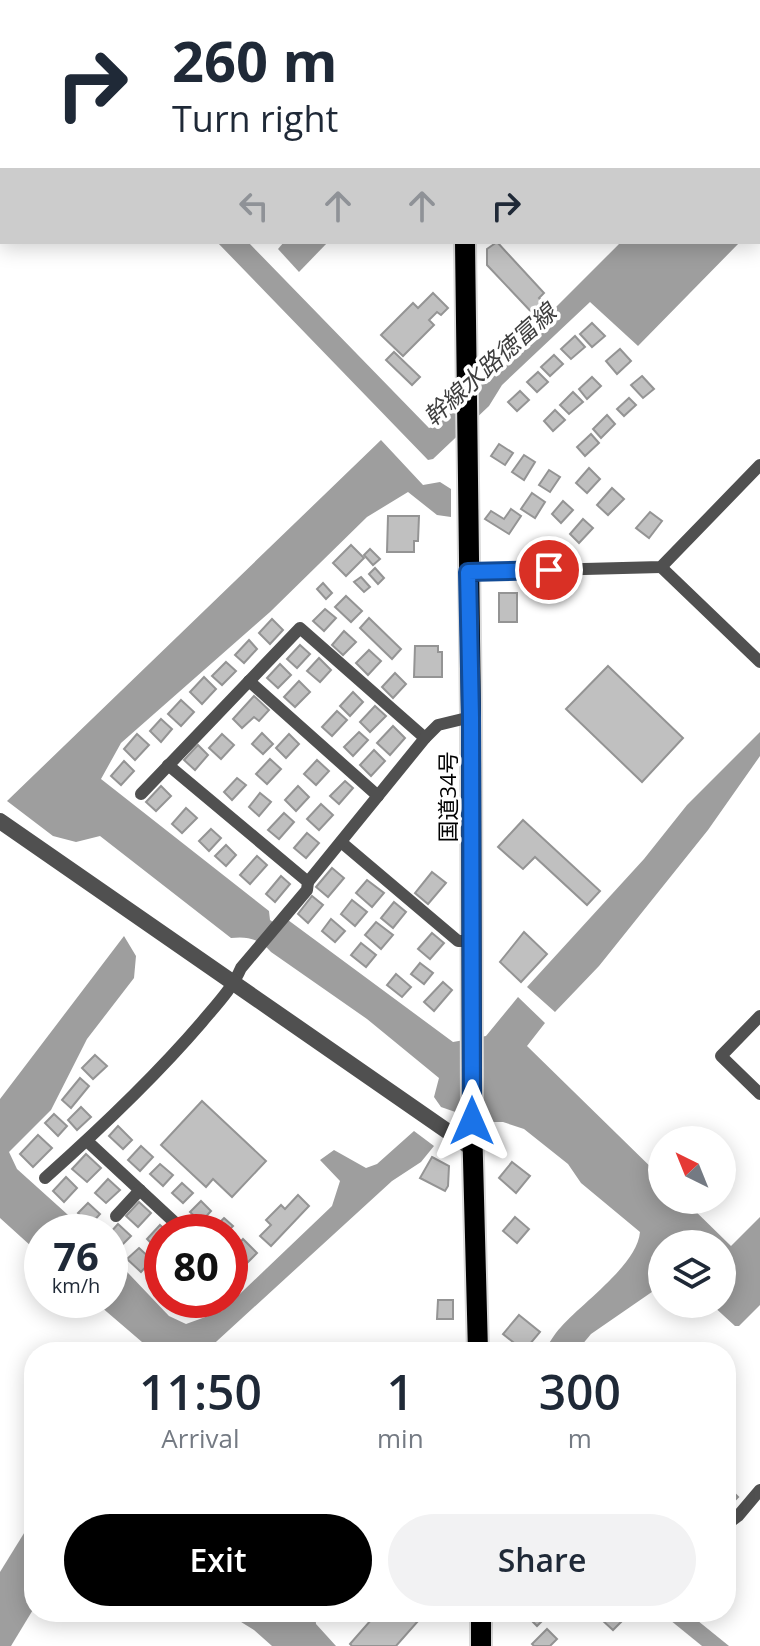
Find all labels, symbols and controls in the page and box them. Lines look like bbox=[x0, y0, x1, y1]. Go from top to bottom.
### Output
text: 260 m bbox=[172, 22, 338, 98]
icon: right bbox=[40, 32, 144, 136]
text: Turn right bbox=[172, 94, 338, 143]
icon: left bbox=[232, 184, 276, 228]
icon: ahead bbox=[316, 184, 360, 228]
icon: ahead bbox=[400, 184, 444, 228]
icon: right bbox=[484, 184, 528, 228]
water label: 幹線水路徳富線 bbox=[416, 294, 565, 432]
pin bbox=[515, 536, 583, 604]
icon: arrive bbox=[527, 548, 571, 592]
street label: 国道34号 bbox=[432, 751, 462, 843]
position arrow bbox=[430, 1079, 514, 1163]
north arrow bbox=[648, 1126, 736, 1214]
map controls bbox=[648, 1126, 736, 1318]
speed limit sign: 80 bbox=[144, 1214, 248, 1318]
text: 76 bbox=[53, 1228, 99, 1283]
button: layers bbox=[648, 1230, 736, 1318]
text: km/h bbox=[52, 1272, 100, 1299]
text: 11:50 bbox=[139, 1359, 262, 1424]
text: 1 bbox=[387, 1359, 414, 1424]
text: 300 bbox=[539, 1359, 621, 1424]
text: Arrival bbox=[161, 1420, 240, 1456]
text: min bbox=[377, 1420, 424, 1456]
text: m bbox=[568, 1420, 592, 1456]
button: Exit bbox=[64, 1514, 372, 1606]
button: Share bbox=[388, 1514, 696, 1606]

